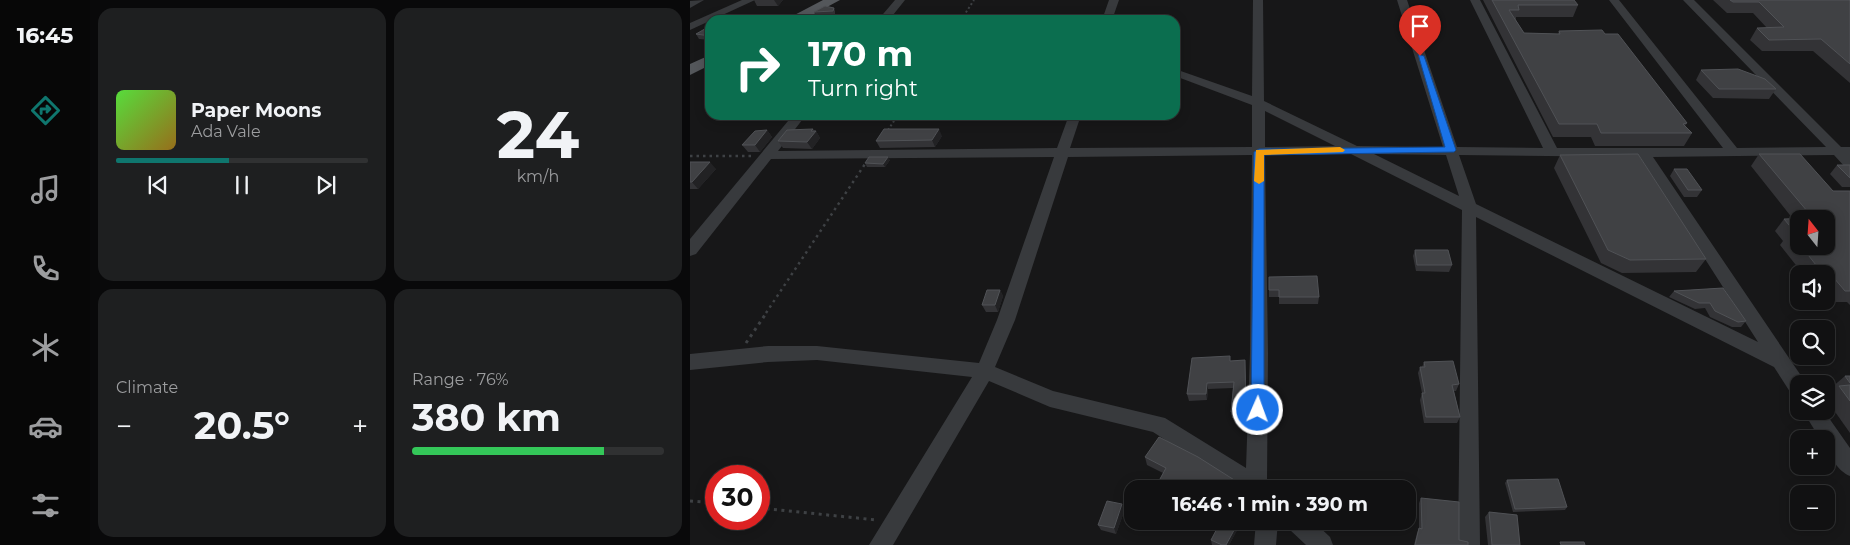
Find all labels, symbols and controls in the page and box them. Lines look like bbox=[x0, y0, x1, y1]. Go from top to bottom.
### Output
pin bbox=[1399, 5, 1441, 56]
icon: arrive bbox=[1406, 12, 1434, 40]
text: 16:45 bbox=[17, 22, 73, 49]
text: 170 m bbox=[808, 32, 913, 75]
icon: right bbox=[725, 35, 790, 100]
text: Turn right bbox=[808, 75, 918, 102]
icon: directions bbox=[28, 93, 63, 128]
text: 24 bbox=[497, 95, 579, 174]
text: Paper Moons bbox=[191, 99, 321, 122]
text: Ada Vale bbox=[191, 122, 261, 141]
text: km/h bbox=[517, 167, 559, 186]
icon: previous bbox=[144, 171, 172, 199]
icon: pause bbox=[228, 171, 256, 199]
icon: next bbox=[312, 171, 340, 199]
icon: music bbox=[28, 172, 63, 207]
north arrow bbox=[1790, 210, 1835, 255]
map controls bbox=[1790, 210, 1835, 530]
icon: phone bbox=[28, 251, 63, 286]
button: sound bbox=[1790, 265, 1835, 310]
button: search bbox=[1790, 320, 1835, 365]
icon: climate bbox=[28, 330, 63, 365]
text: Range · 76% bbox=[412, 370, 509, 389]
button: layers bbox=[1790, 375, 1835, 420]
text: Climate bbox=[116, 378, 178, 397]
position arrow bbox=[1231, 383, 1283, 435]
text: 380 km bbox=[412, 394, 561, 441]
text: 20.5° bbox=[194, 402, 290, 449]
icon: car bbox=[28, 409, 63, 444]
text: − bbox=[116, 409, 132, 443]
text: + bbox=[352, 409, 368, 443]
button: + bbox=[1790, 430, 1835, 475]
speed limit sign: 30 bbox=[705, 465, 770, 530]
button: − bbox=[1790, 485, 1835, 530]
icon: filters bbox=[28, 488, 63, 523]
text: 16:46 · 1 min · 390 m bbox=[1172, 493, 1368, 516]

